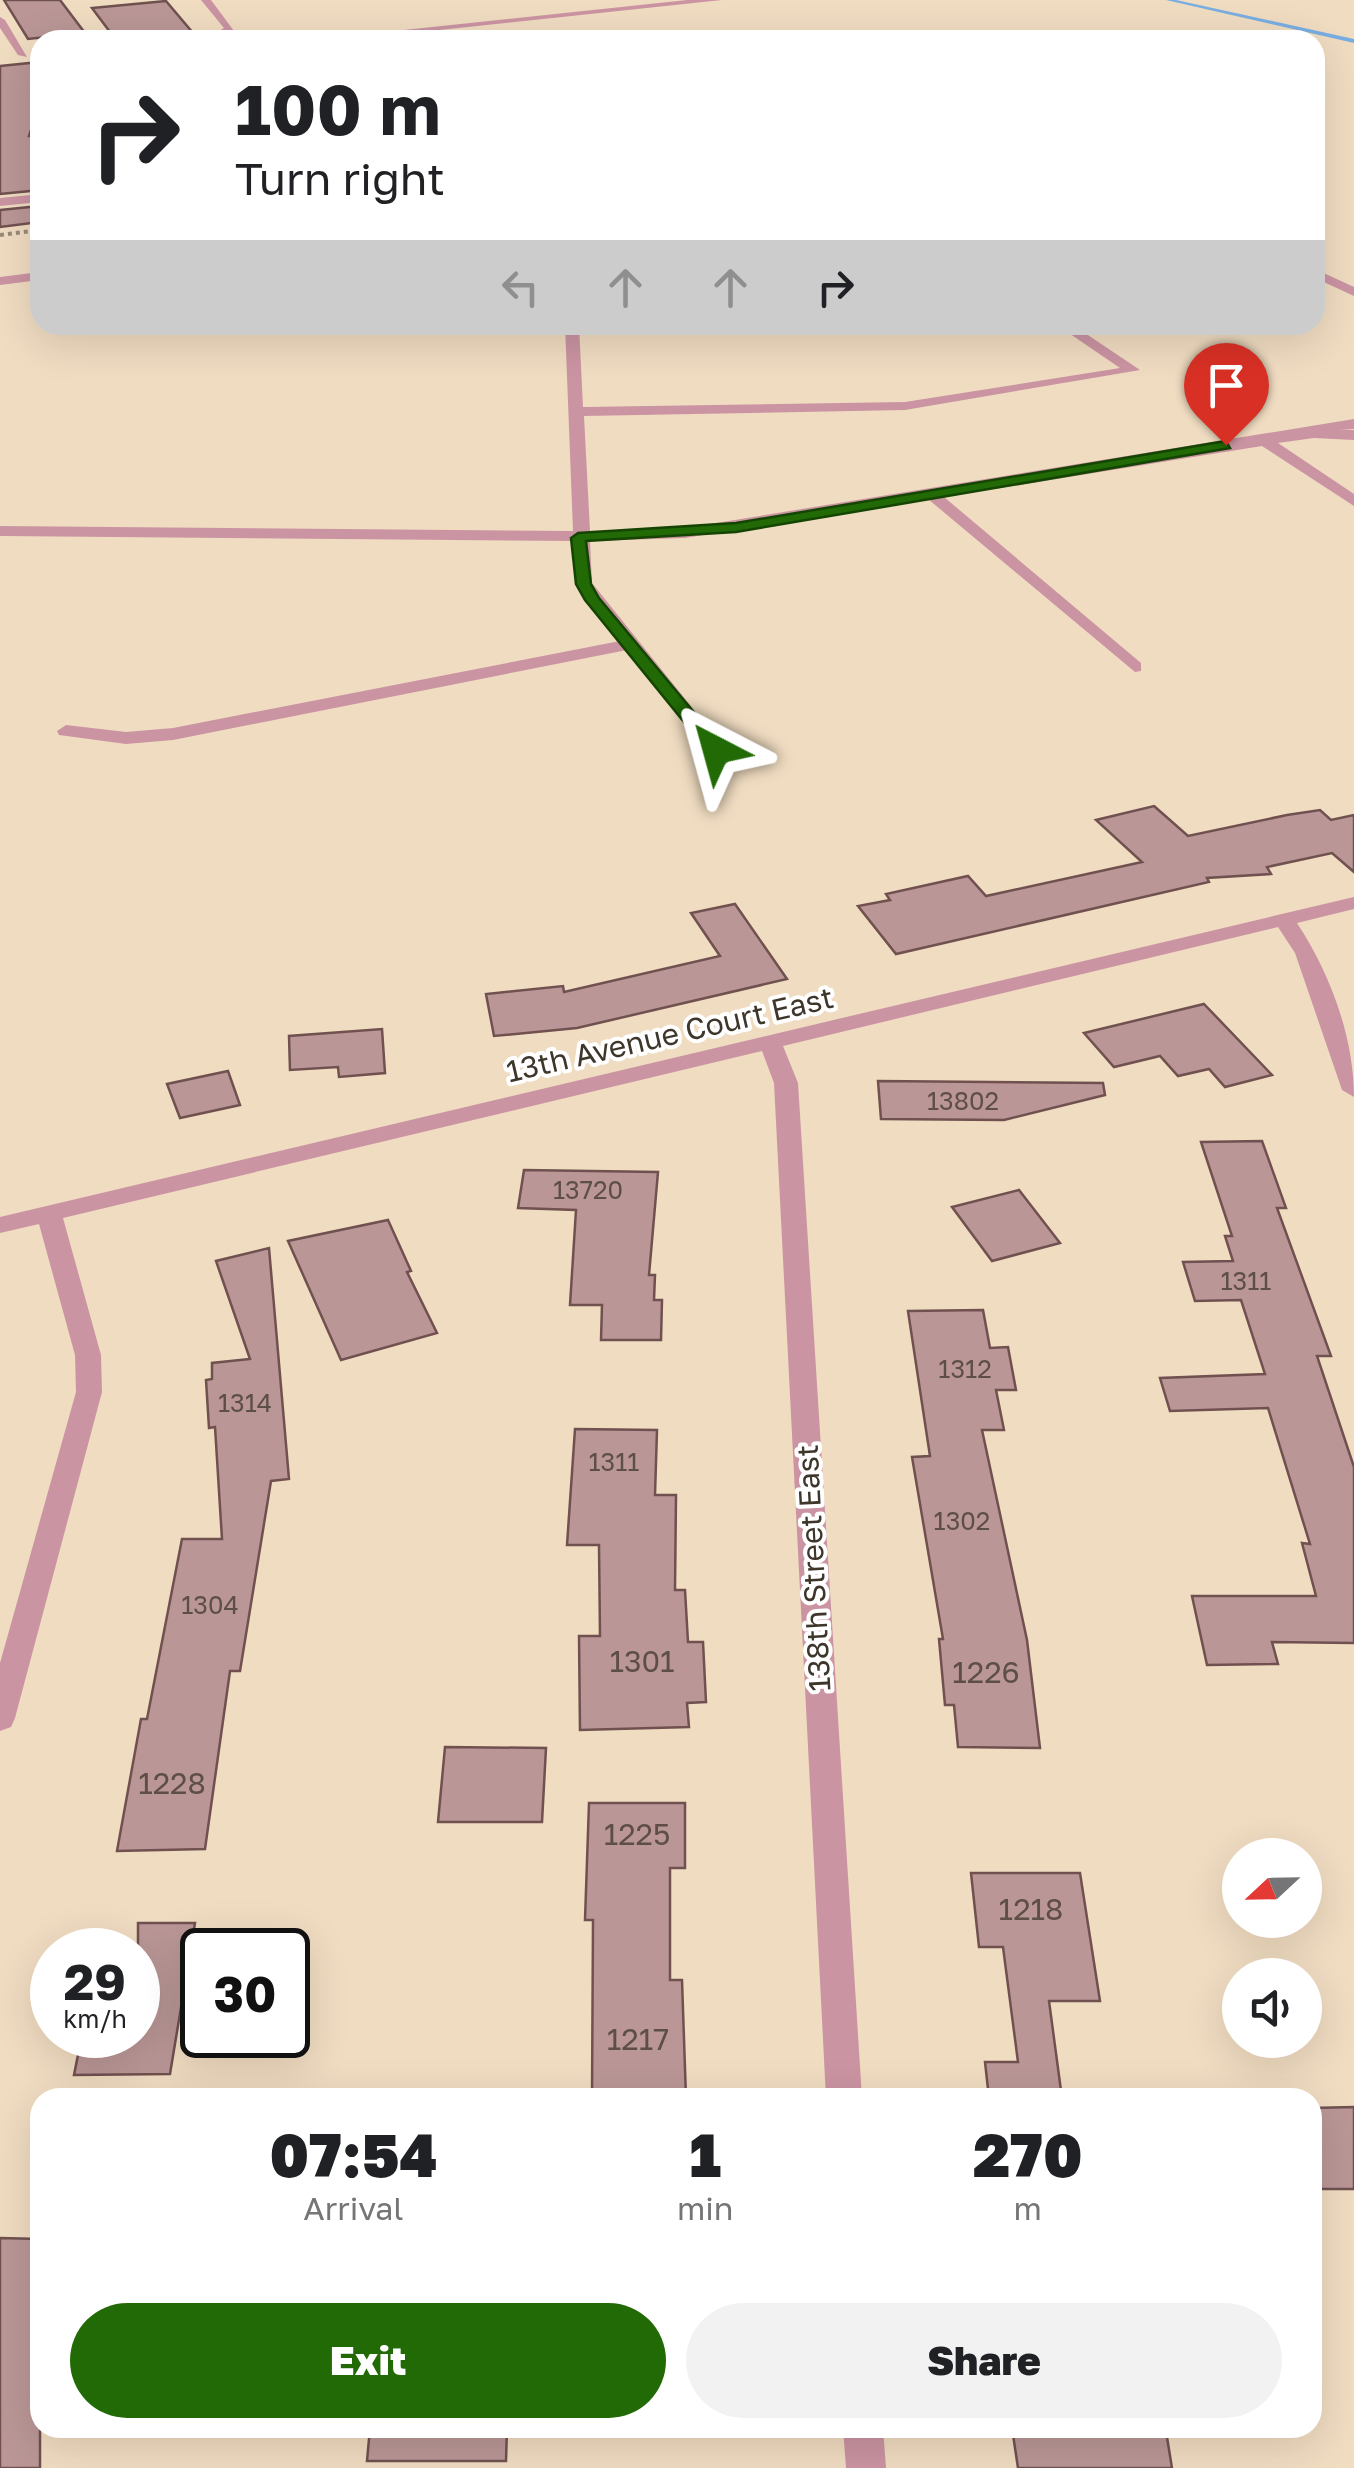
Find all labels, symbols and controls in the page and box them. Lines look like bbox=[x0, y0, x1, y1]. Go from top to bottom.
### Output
text: 100 m bbox=[235, 66, 441, 150]
icon: right bbox=[70, 70, 200, 200]
text: Turn right bbox=[235, 151, 445, 205]
icon: left bbox=[493, 260, 548, 315]
icon: ahead bbox=[598, 260, 653, 315]
icon: ahead bbox=[703, 260, 758, 315]
icon: right bbox=[808, 260, 863, 315]
pin bbox=[1184, 343, 1269, 446]
icon: arrive bbox=[1199, 358, 1254, 413]
position arrow bbox=[664, 698, 768, 802]
street label: 13th Avenue Court East bbox=[503, 979, 837, 1089]
house number: 13802 bbox=[927, 1085, 999, 1116]
house number: 13720 bbox=[553, 1174, 623, 1205]
house number: 1311 bbox=[1220, 1265, 1272, 1296]
house number: 1312 bbox=[938, 1353, 992, 1384]
house number: 1314 bbox=[218, 1387, 272, 1418]
street label: 138th Street East bbox=[789, 1444, 837, 1693]
house number: 1311 bbox=[588, 1446, 640, 1477]
house number: 1302 bbox=[934, 1505, 990, 1536]
house number: 1304 bbox=[181, 1589, 239, 1620]
house number: 1301 bbox=[609, 1643, 675, 1679]
house number: 1226 bbox=[952, 1654, 1020, 1690]
house number: 1228 bbox=[138, 1765, 206, 1801]
house number: 1225 bbox=[604, 1816, 670, 1852]
north arrow bbox=[1222, 1838, 1322, 1938]
map controls bbox=[1222, 1838, 1322, 2058]
house number: 1218 bbox=[999, 1891, 1063, 1927]
speed limit sign: 30 bbox=[180, 1928, 310, 2058]
text: 29 bbox=[64, 1951, 126, 2011]
button: sound bbox=[1222, 1958, 1322, 2058]
text: km/h bbox=[63, 2003, 127, 2034]
house number: 1217 bbox=[607, 2021, 669, 2057]
text: 07:54 bbox=[269, 2118, 438, 2190]
text: 1 bbox=[689, 2118, 721, 2190]
text: 270 bbox=[973, 2118, 1083, 2190]
text: Arrival bbox=[303, 2189, 404, 2227]
text: min bbox=[677, 2189, 734, 2227]
text: m bbox=[1014, 2189, 1042, 2227]
button: Exit bbox=[70, 2303, 666, 2418]
button: Share bbox=[686, 2303, 1282, 2418]

